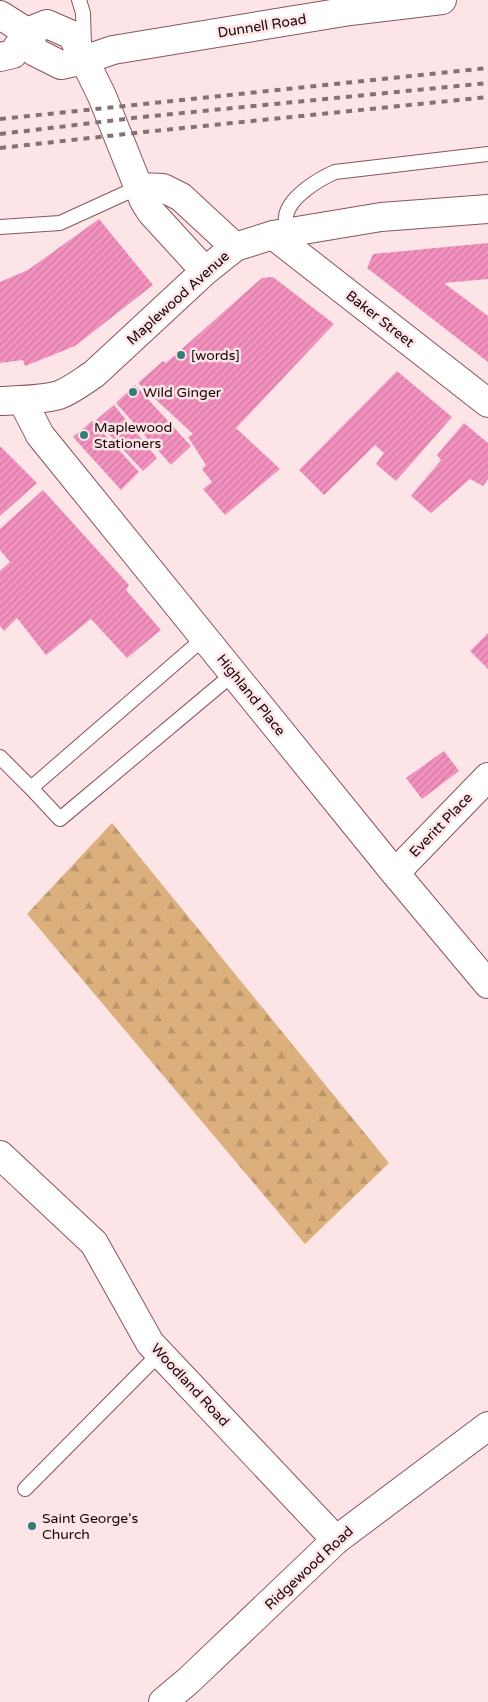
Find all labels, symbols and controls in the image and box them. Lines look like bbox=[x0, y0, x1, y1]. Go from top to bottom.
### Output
street label: Dunnell Road bbox=[216, 11, 308, 41]
street label: Maplewood Avenue bbox=[123, 247, 233, 349]
street label: Baker Street bbox=[342, 287, 418, 351]
place label: [words] bbox=[191, 347, 240, 364]
marker: [words] bbox=[175, 349, 187, 361]
place label: Wild Ginger bbox=[143, 384, 222, 401]
marker: Wild Ginger bbox=[127, 386, 139, 398]
place label: Maplewood Stationers bbox=[94, 419, 172, 452]
marker: Maplewood Stationers bbox=[78, 429, 90, 441]
street label: Highland Place bbox=[213, 651, 289, 739]
street label: Everitt Place bbox=[406, 789, 476, 861]
street label: Woodland Road bbox=[147, 1340, 233, 1430]
place label: Saint George's Church bbox=[42, 1510, 138, 1543]
marker: Saint George's Church bbox=[26, 1520, 38, 1532]
street label: Ridgewood Road bbox=[261, 1523, 357, 1613]

